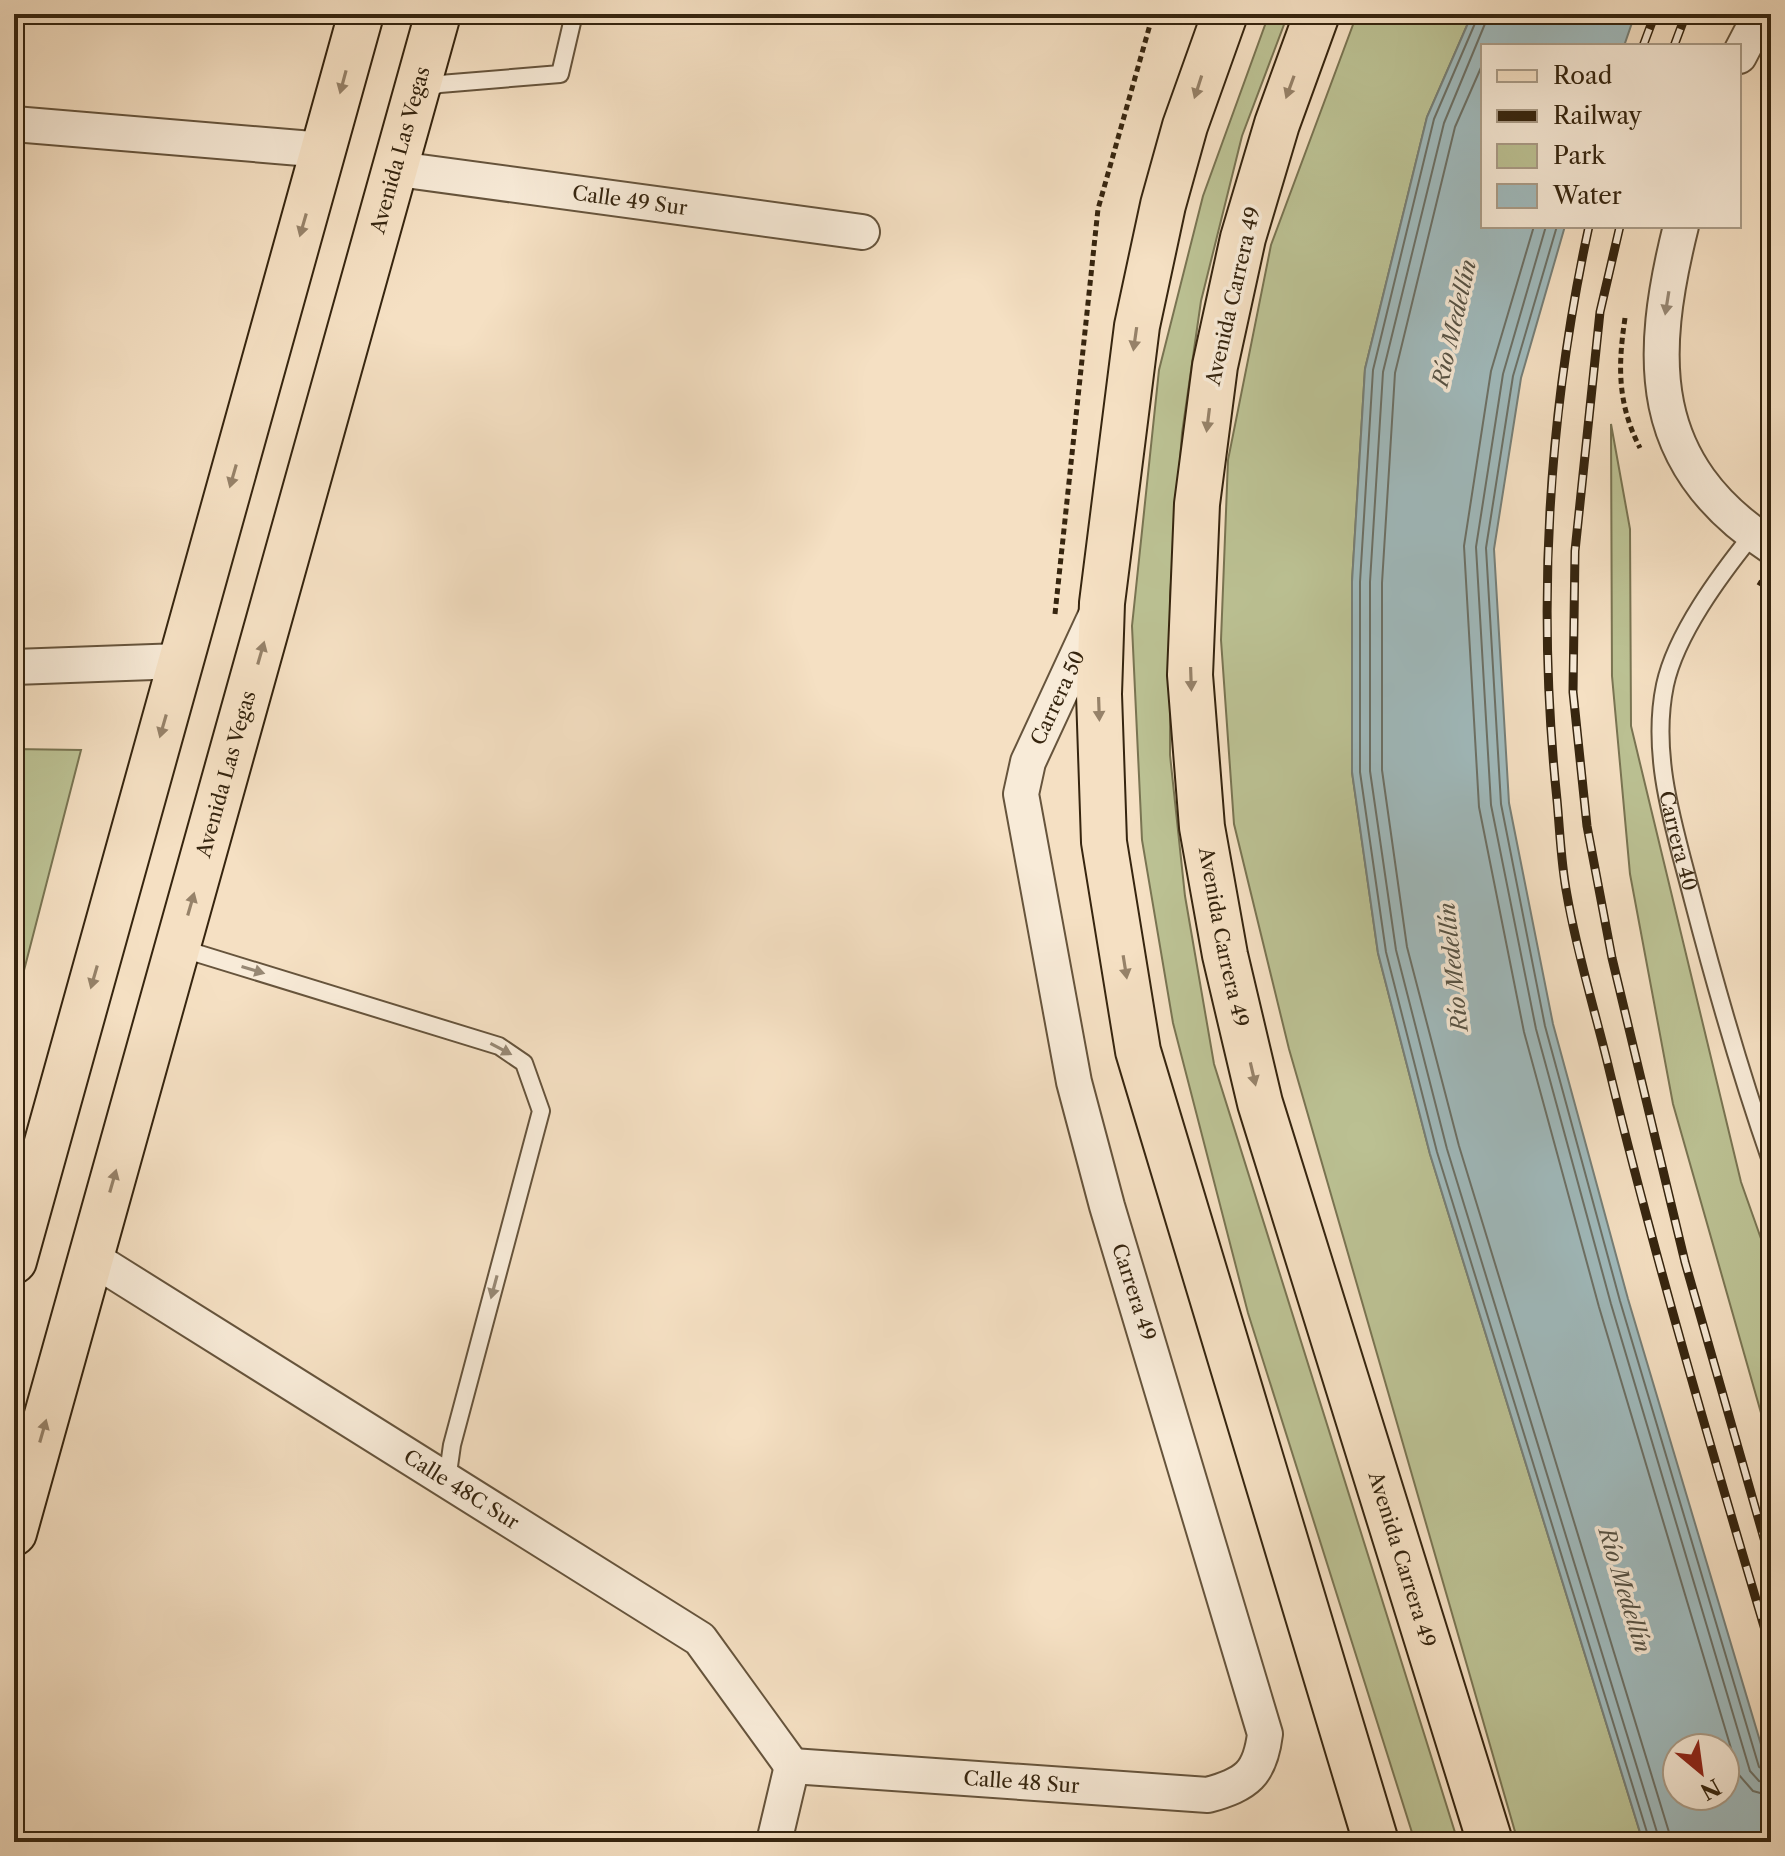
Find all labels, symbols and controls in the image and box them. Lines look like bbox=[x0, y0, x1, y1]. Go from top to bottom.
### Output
legend bbox=[1481, 44, 1741, 228]
text: Road bbox=[1553, 61, 1613, 90]
street label: Avenida Las Vegas bbox=[365, 64, 435, 237]
one-way arrow bbox=[336, 70, 348, 95]
one-way arrow bbox=[1191, 75, 1204, 99]
one-way arrow bbox=[1283, 75, 1296, 99]
text: Railway bbox=[1553, 101, 1643, 130]
text: Park bbox=[1553, 141, 1606, 170]
street label: Calle 49 Sur bbox=[571, 181, 689, 220]
text: Water bbox=[1552, 181, 1622, 210]
street label: Avenida Carrera 49 bbox=[1201, 204, 1265, 389]
one-way arrow bbox=[296, 214, 309, 238]
water label: Río Medellín bbox=[1426, 257, 1482, 391]
one-way arrow bbox=[1660, 290, 1673, 315]
one-way arrow bbox=[1128, 327, 1141, 352]
one-way arrow bbox=[1201, 408, 1214, 433]
one-way arrow bbox=[226, 464, 239, 488]
one-way arrow bbox=[255, 641, 268, 665]
street label: Carrera 50 bbox=[1026, 647, 1090, 749]
one-way arrow bbox=[1184, 667, 1197, 692]
street label: Avenida Las Vegas bbox=[191, 688, 261, 861]
one-way arrow bbox=[1093, 697, 1106, 722]
one-way arrow bbox=[157, 714, 169, 739]
street label: Carrera 40 bbox=[1654, 789, 1702, 893]
street label: Avenida Carrera 49 bbox=[1194, 844, 1254, 1029]
one-way arrow bbox=[185, 891, 198, 915]
water label: Río Medellín bbox=[1433, 901, 1474, 1035]
one-way arrow bbox=[1119, 955, 1132, 980]
one-way arrow bbox=[87, 964, 99, 989]
one-way arrow bbox=[242, 965, 266, 977]
one-way arrow bbox=[489, 1043, 512, 1056]
one-way arrow bbox=[1247, 1061, 1260, 1086]
one-way arrow bbox=[107, 1169, 120, 1193]
street label: Carrera 49 bbox=[1107, 1240, 1161, 1344]
one-way arrow bbox=[488, 1274, 500, 1299]
one-way arrow bbox=[37, 1419, 49, 1444]
street label: Calle 48C Sur bbox=[399, 1444, 524, 1535]
street label: Avenida Carrera 49 bbox=[1363, 1468, 1441, 1650]
water label: Río Medellín bbox=[1592, 1522, 1656, 1656]
north arrow bbox=[1661, 1732, 1741, 1812]
street label: Calle 48 Sur bbox=[963, 1766, 1081, 1798]
text: N bbox=[1696, 1773, 1725, 1805]

